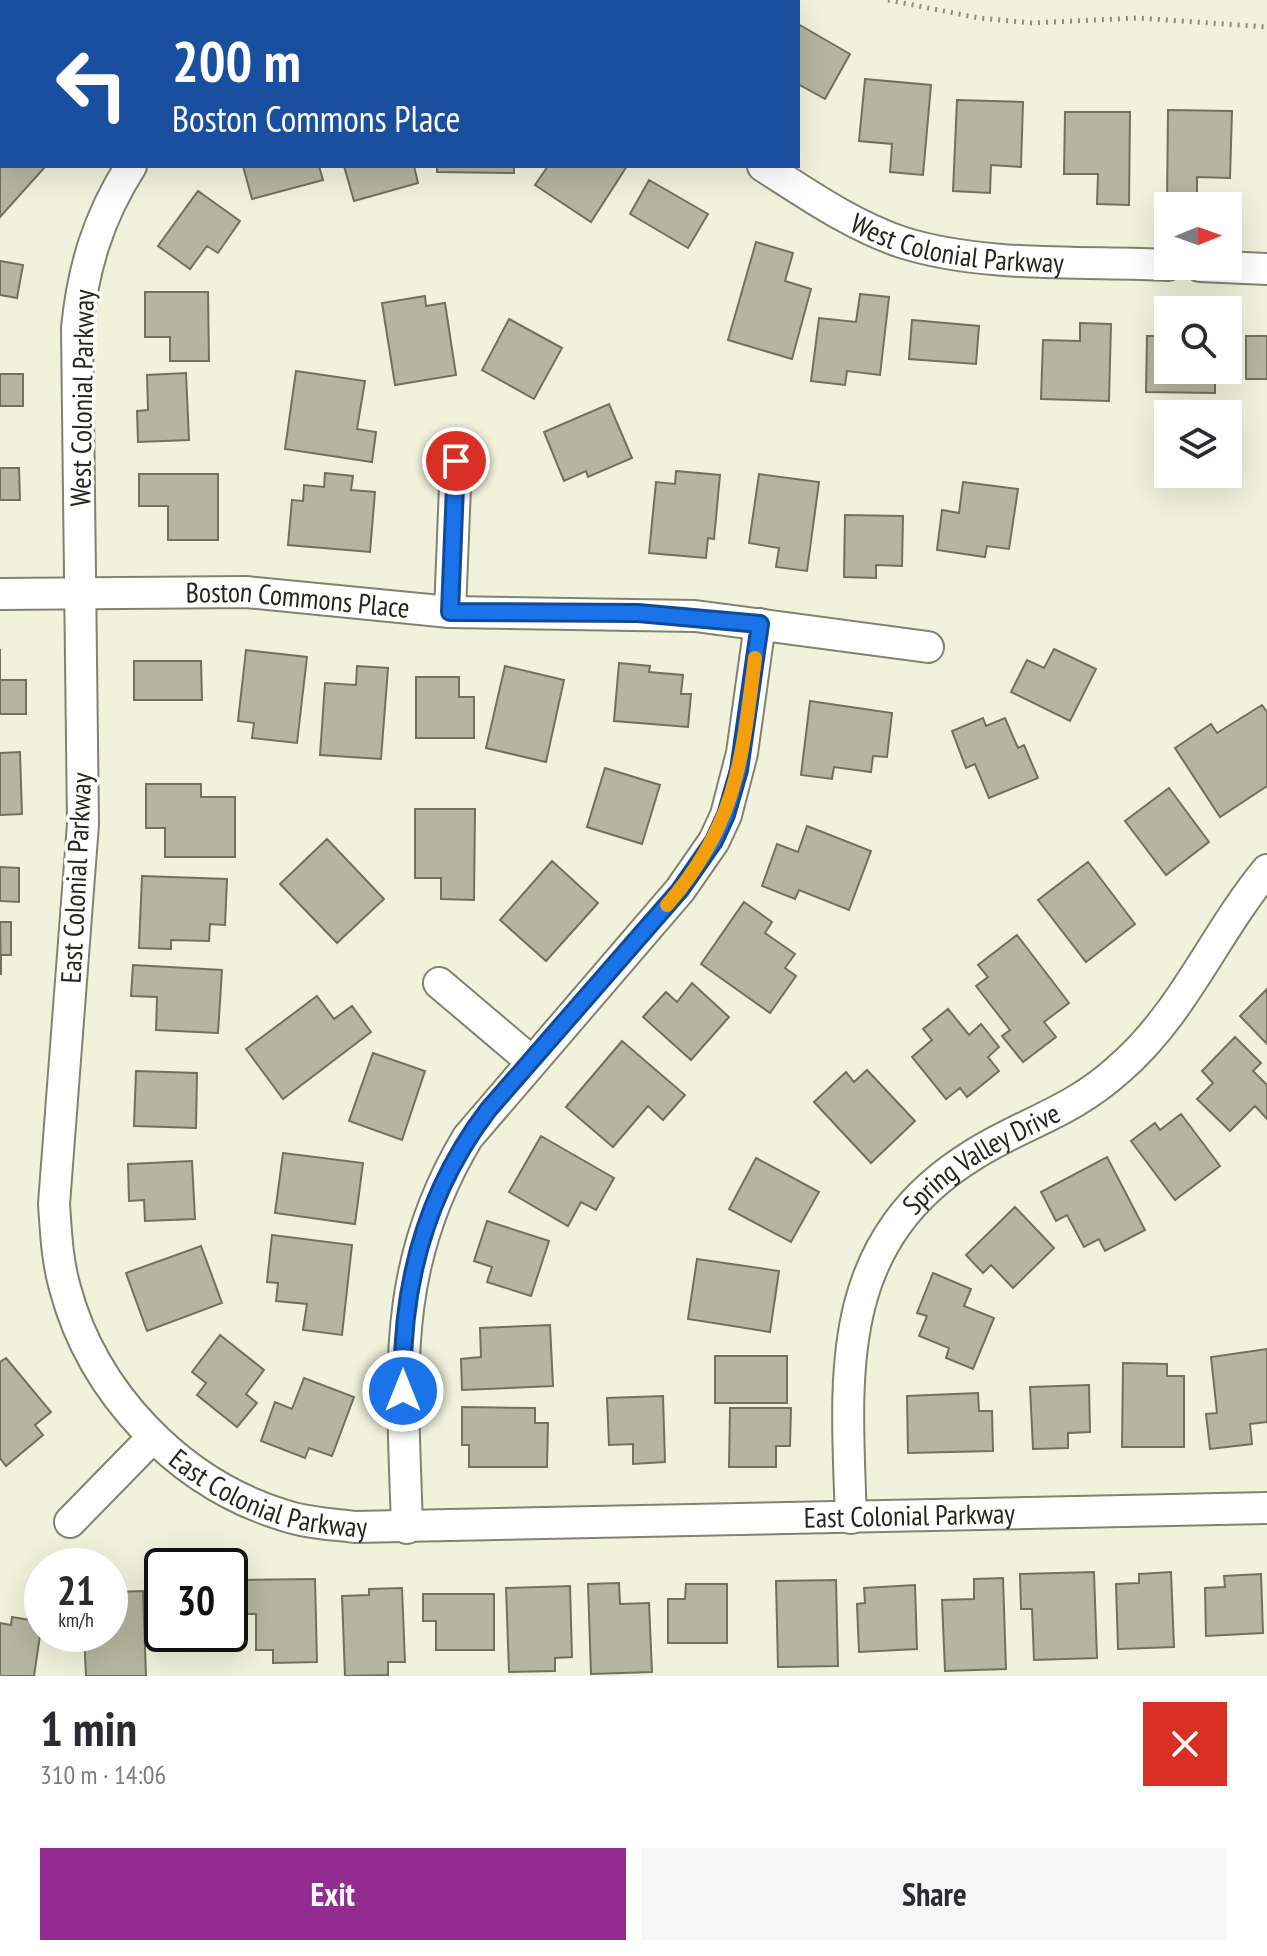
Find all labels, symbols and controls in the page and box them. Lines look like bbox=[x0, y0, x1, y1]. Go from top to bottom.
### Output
text: 200 m bbox=[172, 25, 301, 97]
icon: left bbox=[40, 32, 144, 136]
text: Boston Commons Place bbox=[172, 95, 460, 142]
north arrow bbox=[1154, 192, 1242, 280]
map controls bbox=[1154, 192, 1242, 488]
street label: West Colonial Parkway bbox=[845, 204, 1065, 281]
street label: West Colonial Parkway bbox=[61, 289, 102, 507]
button: search bbox=[1154, 296, 1242, 384]
button: layers bbox=[1154, 400, 1242, 488]
pin bbox=[422, 427, 490, 495]
icon: arrive bbox=[434, 439, 478, 483]
street label: Boston Commons Place bbox=[186, 573, 411, 626]
street label: East Colonial Parkway bbox=[52, 771, 100, 984]
street label: Spring Valley Drive bbox=[893, 1094, 1066, 1222]
position arrow bbox=[361, 1349, 445, 1433]
street label: East Colonial Parkway bbox=[162, 1440, 368, 1545]
street label: East Colonial Parkway bbox=[803, 1494, 1016, 1536]
speed limit sign: 30 bbox=[144, 1548, 248, 1652]
text: 21 bbox=[57, 1564, 95, 1616]
text: km/h bbox=[58, 1607, 94, 1633]
text: 1 min bbox=[40, 1697, 137, 1759]
button: close bbox=[1143, 1702, 1227, 1786]
text: 310 m · 14:06 bbox=[40, 1758, 166, 1791]
button: Exit bbox=[40, 1848, 626, 1940]
button: Share bbox=[642, 1848, 1227, 1940]

